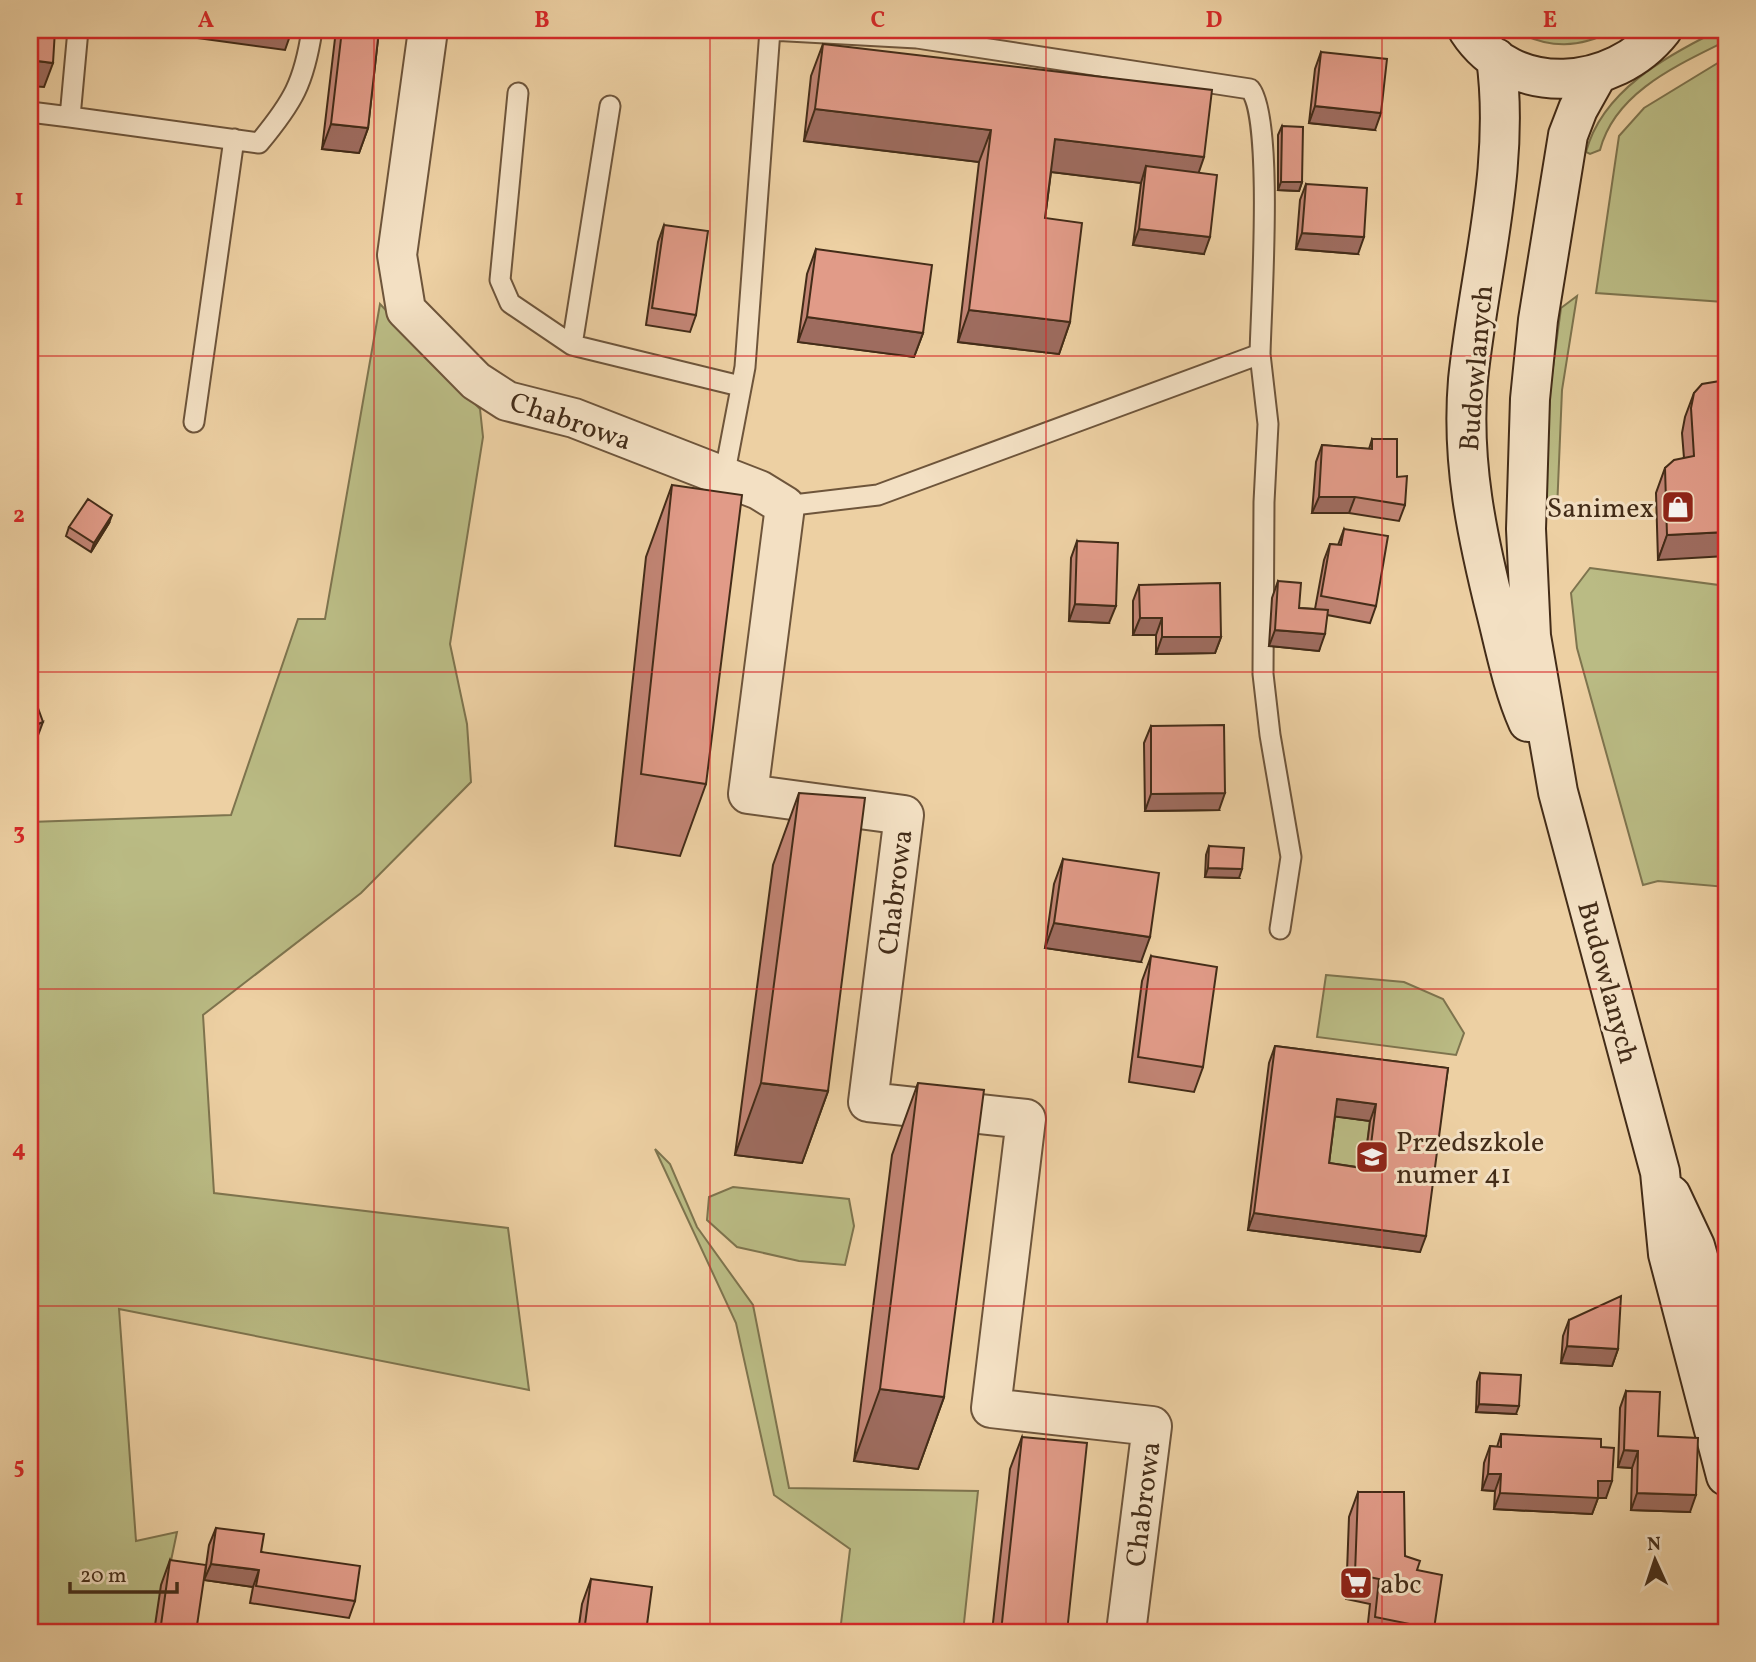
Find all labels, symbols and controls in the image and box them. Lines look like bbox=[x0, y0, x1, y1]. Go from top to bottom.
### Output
text: A bbox=[198, 5, 214, 37]
text: B bbox=[534, 5, 550, 37]
text: C bbox=[871, 5, 885, 37]
text: D bbox=[1206, 5, 1223, 37]
text: E bbox=[1543, 5, 1557, 37]
text: 1 bbox=[14, 183, 24, 215]
street label: Budowlanych bbox=[1451, 284, 1504, 453]
street label: Chabrowa bbox=[504, 383, 636, 461]
shop icon: Sanimex bbox=[1659, 488, 1697, 526]
place label: Sanimex bbox=[1547, 490, 1654, 529]
text: 2 bbox=[13, 500, 25, 532]
text: 3 bbox=[13, 817, 25, 849]
street label: Chabrowa bbox=[869, 827, 924, 957]
street label: Budowlanych bbox=[1566, 897, 1647, 1068]
place label: Przedszkole numer 41 bbox=[1396, 1124, 1544, 1195]
text: 4 bbox=[12, 1134, 26, 1166]
school or university icon: Przedszkole numer 41 bbox=[1353, 1138, 1391, 1176]
street label: Chabrowa bbox=[1117, 1439, 1172, 1569]
text: 5 bbox=[13, 1451, 25, 1483]
north arrow bbox=[1620, 1526, 1690, 1596]
text: N bbox=[1647, 1532, 1662, 1558]
scale bar bbox=[70, 1550, 177, 1594]
text: 20 m bbox=[80, 1562, 126, 1591]
supermarket icon: abc bbox=[1337, 1564, 1375, 1602]
place label: abc bbox=[1380, 1566, 1422, 1605]

